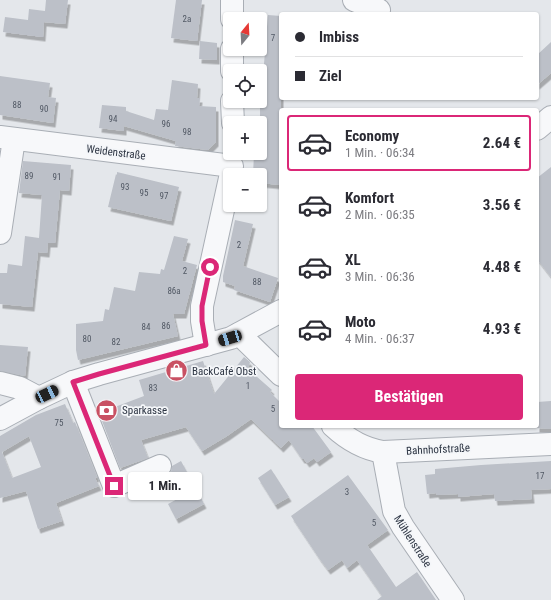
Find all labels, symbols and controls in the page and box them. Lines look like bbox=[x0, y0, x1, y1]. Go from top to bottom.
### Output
north arrow bbox=[223, 12, 267, 56]
map controls bbox=[223, 12, 267, 212]
house number: 2a bbox=[183, 14, 191, 24]
text: Imbiss bbox=[319, 28, 359, 46]
house number: 7 bbox=[271, 33, 276, 43]
button: locate bbox=[223, 64, 267, 108]
text: Ziel bbox=[319, 67, 342, 85]
house number: 88 bbox=[13, 100, 21, 110]
house number: 90 bbox=[40, 104, 48, 114]
house number: 94 bbox=[109, 114, 118, 124]
button: + bbox=[223, 116, 267, 160]
house number: 96 bbox=[162, 119, 170, 129]
icon: car bbox=[297, 125, 333, 161]
house number: 98 bbox=[183, 127, 191, 137]
text: Economy bbox=[345, 127, 399, 145]
text: 2.64 € bbox=[483, 134, 521, 152]
street label: Weidenstraße bbox=[86, 142, 146, 163]
text: 1 Min. · 06:34 bbox=[345, 145, 415, 160]
button: − bbox=[223, 168, 267, 212]
house number: 89 bbox=[25, 171, 33, 181]
house number: 91 bbox=[53, 172, 61, 182]
house number: 93 bbox=[121, 182, 129, 192]
icon: car bbox=[297, 187, 333, 223]
house number: 95 bbox=[140, 188, 149, 198]
text: Komfort bbox=[345, 189, 394, 207]
house number: 97 bbox=[160, 191, 169, 201]
text: 3.56 € bbox=[483, 196, 521, 214]
text: 2 Min. · 06:35 bbox=[345, 207, 415, 222]
house number: 2 bbox=[237, 240, 242, 250]
icon: car bbox=[297, 249, 333, 285]
text: XL bbox=[345, 251, 361, 269]
route start bbox=[201, 258, 219, 276]
text: 4.48 € bbox=[483, 258, 521, 276]
house number: 2 bbox=[183, 266, 188, 276]
text: 3 Min. · 06:36 bbox=[345, 269, 415, 284]
house number: 88 bbox=[253, 277, 261, 287]
house number: 86a bbox=[167, 286, 181, 296]
icon: car bbox=[297, 311, 333, 347]
text: Moto bbox=[345, 313, 376, 331]
text: 4.93 € bbox=[483, 320, 521, 338]
house number: 86 bbox=[162, 321, 170, 331]
house number: 84 bbox=[142, 322, 151, 332]
car bbox=[217, 329, 243, 347]
text: 4 Min. · 06:37 bbox=[345, 331, 415, 346]
house number: 80 bbox=[83, 334, 91, 344]
house number: 82 bbox=[112, 337, 121, 347]
shop icon: BackCafé Obst bbox=[163, 358, 189, 384]
place label: BackCafé Obst bbox=[192, 365, 256, 378]
button: Bestätigen bbox=[295, 374, 523, 420]
house number: 1 bbox=[246, 381, 250, 391]
car bbox=[34, 383, 60, 405]
house number: 83 bbox=[149, 383, 157, 393]
bank icon: Sparkasse bbox=[94, 397, 120, 423]
place label: Sparkasse bbox=[122, 404, 167, 417]
house number: 5 bbox=[271, 404, 276, 414]
house number: 75 bbox=[55, 418, 64, 428]
street label: Bahnhofstraße bbox=[406, 441, 470, 458]
house number: 17 bbox=[536, 471, 545, 481]
callout: 1 Min. bbox=[128, 472, 202, 500]
route end bbox=[105, 477, 123, 495]
text: 1 Min. bbox=[149, 478, 181, 493]
house number: 3 bbox=[345, 487, 349, 497]
street label: Mühlenstraße bbox=[391, 513, 434, 570]
house number: 5 bbox=[372, 518, 377, 528]

